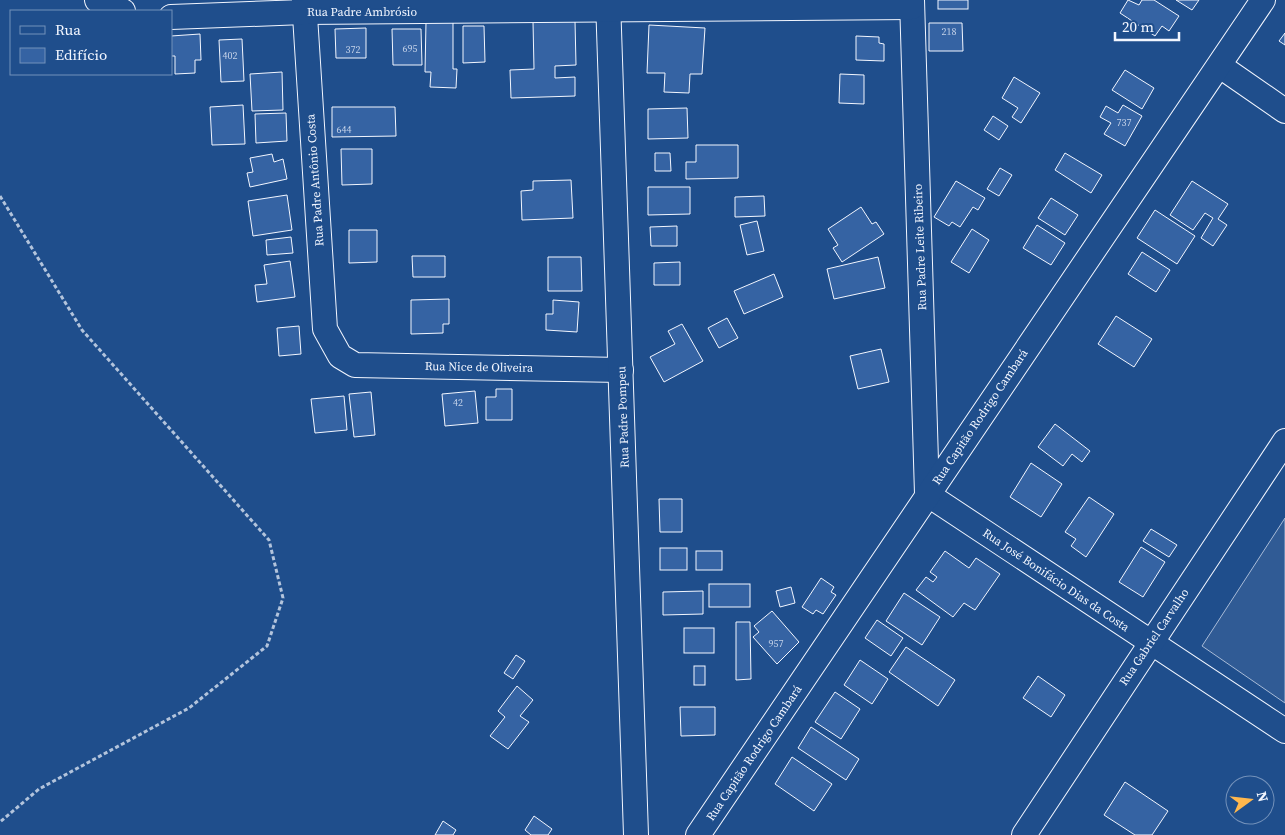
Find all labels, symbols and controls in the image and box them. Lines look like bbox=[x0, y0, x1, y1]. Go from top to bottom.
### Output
street label: Rua Padre Ambrósio bbox=[307, 4, 417, 20]
legend bbox=[10, 10, 172, 75]
scale bar bbox=[1115, 10, 1179, 42]
text: 20 m bbox=[1122, 16, 1154, 37]
text: Rua bbox=[55, 19, 81, 40]
house number: 218 bbox=[942, 25, 957, 38]
house number: 695 bbox=[403, 42, 418, 55]
house number: 372 bbox=[346, 43, 361, 56]
text: Edifício bbox=[55, 44, 107, 65]
house number: 402 bbox=[223, 49, 238, 62]
street label: Rua Padre Antônio Costa bbox=[302, 112, 328, 247]
house number: 737 bbox=[1117, 116, 1132, 129]
house number: 644 bbox=[337, 123, 352, 136]
street label: Rua Padre Leite Ribeiro bbox=[910, 183, 930, 311]
street label: Rua Capitão Rodrigo Cambará bbox=[928, 345, 1032, 488]
street label: Rua Nice de Oliveira bbox=[425, 358, 534, 376]
street label: Rua Padre Pompeu bbox=[613, 366, 633, 468]
house number: 42 bbox=[453, 396, 463, 409]
street label: Rua José Bonifácio Dias da Costa bbox=[979, 525, 1133, 636]
street label: Rua Gabriel Carvalho bbox=[1115, 585, 1193, 689]
house number: 957 bbox=[769, 637, 784, 650]
street label: Rua Capitão Rodrigo Cambará bbox=[702, 681, 806, 824]
north arrow bbox=[1225, 775, 1275, 825]
text: N bbox=[1252, 789, 1274, 804]

